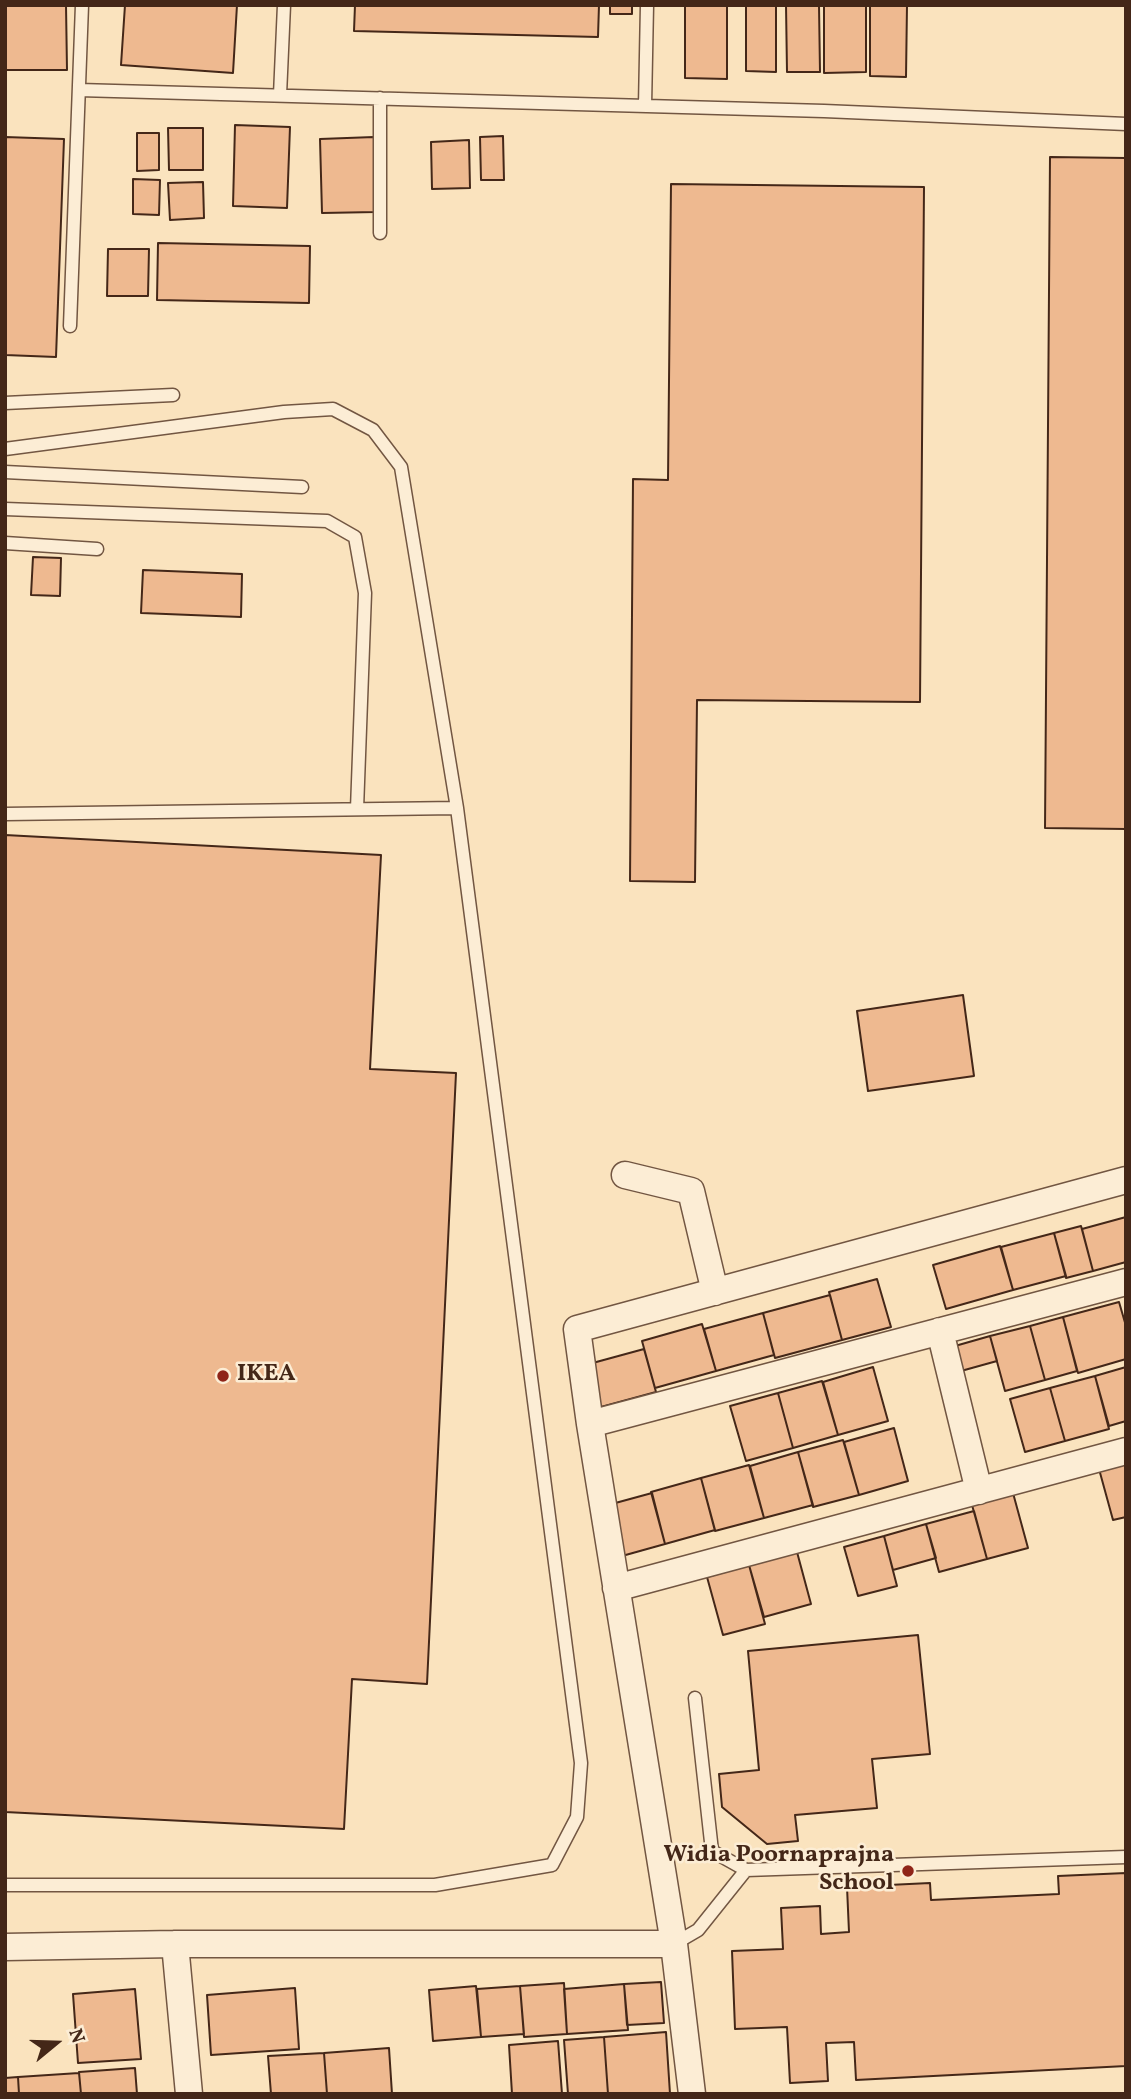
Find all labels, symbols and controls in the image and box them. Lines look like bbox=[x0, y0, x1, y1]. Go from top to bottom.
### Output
place label: IKEA bbox=[237, 1362, 295, 1390]
marker: IKEA bbox=[215, 1368, 231, 1384]
place label: Widia Poornaprajna School bbox=[663, 1843, 894, 1899]
marker: Widia Poornaprajna School bbox=[900, 1863, 916, 1879]
north arrow bbox=[21, 2008, 91, 2078]
text: N bbox=[61, 2025, 90, 2047]

